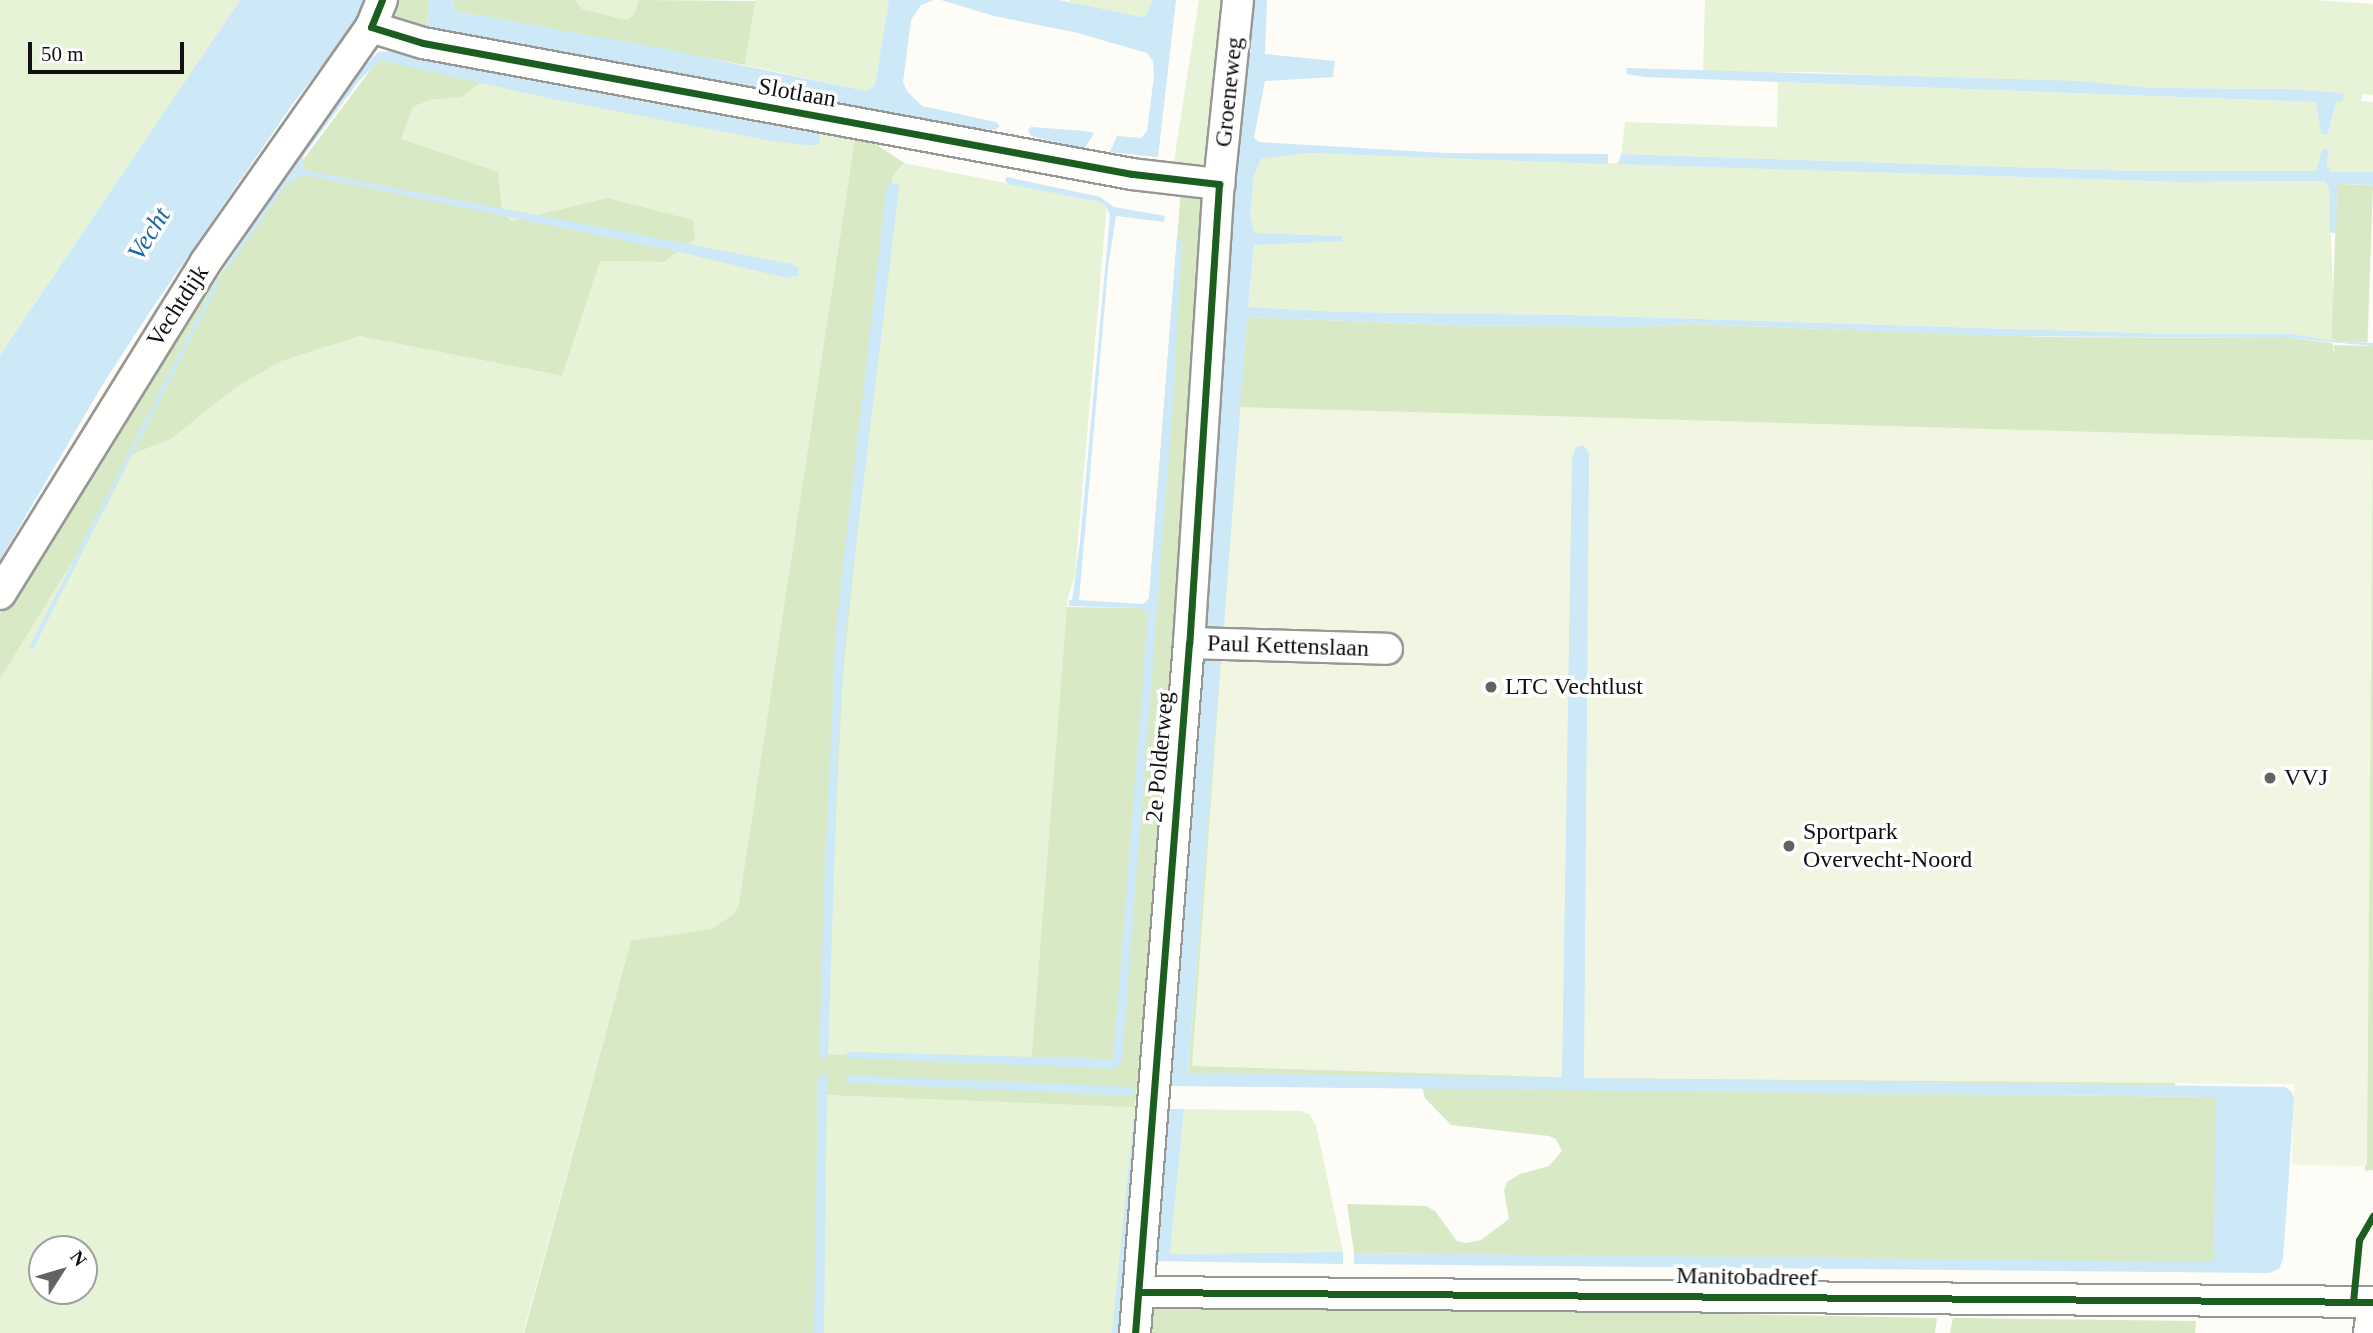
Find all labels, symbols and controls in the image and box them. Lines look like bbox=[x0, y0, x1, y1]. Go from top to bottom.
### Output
scale bar bbox=[32, 28, 187, 72]
street label: Groeneweg bbox=[1209, 35, 1249, 149]
text: 50 m bbox=[41, 42, 84, 66]
street label: Slotlaan bbox=[756, 72, 838, 114]
water label: Vecht bbox=[121, 202, 177, 266]
street label: Vechtdijk bbox=[141, 260, 215, 352]
street label: Paul Kettenslaan bbox=[1207, 629, 1369, 663]
place label: LTC Vechtlust bbox=[1505, 673, 1643, 701]
marker: LTC Vechtlust bbox=[1483, 679, 1499, 695]
street label: 2e Polderweg bbox=[1140, 690, 1180, 824]
place label: VVJ bbox=[2284, 764, 2328, 792]
marker: VVJ bbox=[2262, 770, 2278, 786]
place label: Sportpark Overvecht-Noord bbox=[1803, 818, 1972, 874]
marker: Sportpark Overvecht-Noord bbox=[1781, 838, 1797, 854]
north arrow bbox=[28, 1235, 98, 1305]
text: N bbox=[66, 1246, 91, 1270]
street label: Manitobadreef bbox=[1676, 1261, 1818, 1293]

